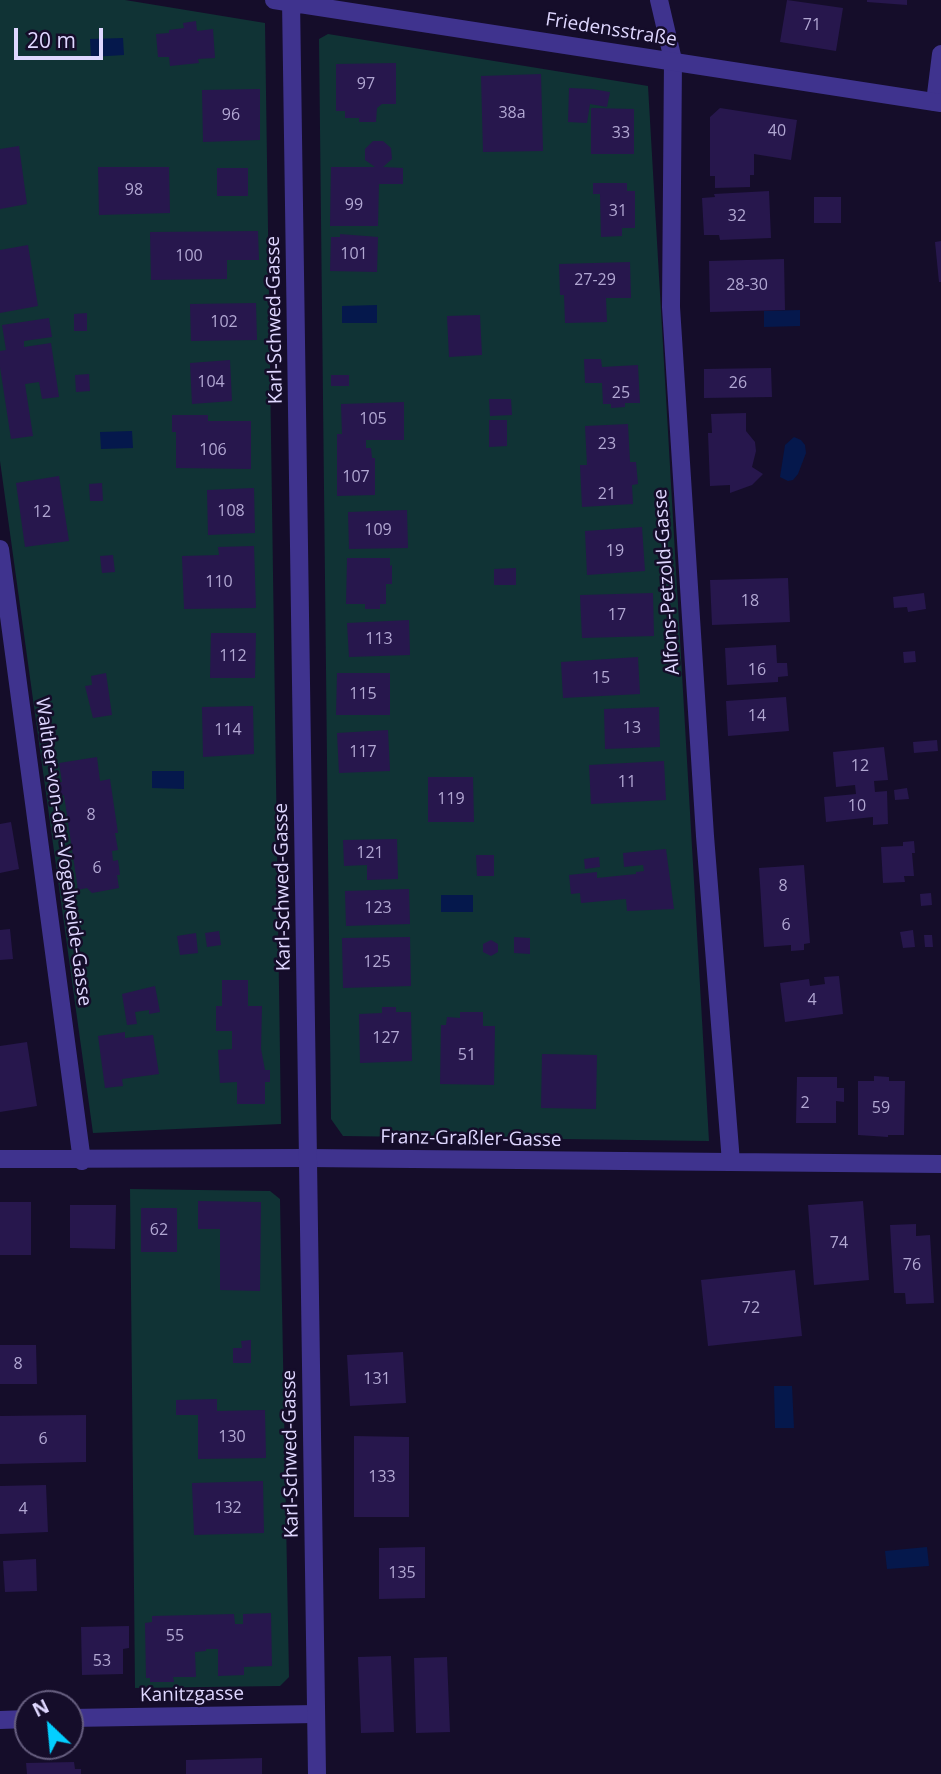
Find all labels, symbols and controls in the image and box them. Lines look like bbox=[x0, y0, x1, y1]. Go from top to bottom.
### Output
street label: Friedensstraße bbox=[544, 8, 678, 52]
scale bar bbox=[18, 14, 107, 58]
house number: 71 bbox=[803, 15, 821, 35]
text: 20 m bbox=[27, 26, 76, 54]
house number: 97 bbox=[357, 74, 375, 94]
house number: 38a bbox=[498, 103, 526, 123]
house number: 96 bbox=[222, 105, 240, 125]
house number: 40 bbox=[768, 121, 786, 141]
house number: 33 bbox=[612, 123, 630, 143]
house number: 98 bbox=[125, 180, 143, 200]
house number: 99 bbox=[345, 195, 363, 215]
house number: 31 bbox=[609, 201, 627, 221]
house number: 32 bbox=[728, 206, 746, 226]
street label: Karl-Schwed-Gasse bbox=[262, 236, 288, 404]
house number: 101 bbox=[340, 244, 368, 264]
house number: 100 bbox=[175, 246, 203, 266]
house number: 27-29 bbox=[574, 270, 616, 290]
house number: 28-30 bbox=[726, 275, 768, 295]
house number: 102 bbox=[210, 312, 238, 332]
house number: 104 bbox=[197, 372, 225, 392]
house number: 26 bbox=[729, 373, 747, 393]
house number: 25 bbox=[612, 383, 630, 403]
house number: 105 bbox=[359, 409, 387, 429]
house number: 23 bbox=[598, 434, 616, 454]
house number: 106 bbox=[199, 440, 227, 460]
house number: 107 bbox=[342, 467, 370, 487]
house number: 21 bbox=[598, 484, 616, 504]
street label: Alfons-Petzold-Gasse bbox=[649, 488, 685, 676]
house number: 108 bbox=[217, 501, 245, 521]
house number: 12 bbox=[33, 502, 51, 522]
house number: 109 bbox=[364, 520, 392, 540]
house number: 19 bbox=[606, 541, 624, 561]
house number: 110 bbox=[205, 572, 233, 592]
house number: 18 bbox=[741, 591, 759, 611]
house number: 17 bbox=[608, 605, 626, 625]
house number: 113 bbox=[365, 629, 393, 649]
house number: 112 bbox=[219, 646, 247, 666]
house number: 16 bbox=[748, 660, 766, 680]
house number: 15 bbox=[592, 668, 610, 688]
house number: 115 bbox=[349, 684, 377, 704]
street label: Walther-von-der-Vogelweide-Gasse bbox=[30, 696, 96, 1008]
house number: 14 bbox=[748, 706, 766, 726]
house number: 13 bbox=[623, 718, 641, 738]
house number: 114 bbox=[214, 720, 242, 740]
house number: 117 bbox=[349, 742, 377, 762]
house number: 12 bbox=[851, 756, 869, 776]
house number: 11 bbox=[618, 772, 636, 792]
house number: 119 bbox=[437, 789, 465, 809]
house number: 10 bbox=[848, 796, 866, 816]
street label: Karl-Schwed-Gasse bbox=[270, 803, 296, 971]
house number: 8 bbox=[86, 805, 96, 825]
house number: 121 bbox=[356, 843, 384, 863]
house number: 6 bbox=[92, 858, 102, 878]
house number: 8 bbox=[778, 876, 788, 896]
house number: 123 bbox=[364, 898, 392, 918]
house number: 6 bbox=[781, 915, 791, 935]
house number: 125 bbox=[363, 952, 391, 972]
house number: 4 bbox=[807, 990, 817, 1010]
house number: 127 bbox=[372, 1028, 400, 1048]
house number: 51 bbox=[458, 1045, 476, 1065]
house number: 2 bbox=[800, 1093, 810, 1113]
house number: 59 bbox=[872, 1098, 890, 1118]
street label: Franz-Graßler-Gasse bbox=[380, 1126, 562, 1152]
house number: 62 bbox=[150, 1220, 168, 1240]
house number: 74 bbox=[830, 1233, 848, 1253]
house number: 76 bbox=[903, 1255, 921, 1275]
house number: 72 bbox=[742, 1298, 760, 1318]
house number: 8 bbox=[13, 1354, 23, 1374]
house number: 131 bbox=[363, 1369, 391, 1389]
street label: Karl-Schwed-Gasse bbox=[278, 1370, 304, 1538]
house number: 130 bbox=[218, 1427, 246, 1447]
house number: 6 bbox=[38, 1429, 48, 1449]
house number: 133 bbox=[368, 1467, 396, 1487]
house number: 132 bbox=[214, 1498, 242, 1518]
house number: 4 bbox=[18, 1499, 28, 1519]
house number: 135 bbox=[388, 1563, 416, 1583]
house number: 55 bbox=[166, 1626, 184, 1646]
house number: 53 bbox=[93, 1651, 111, 1671]
street label: Kanitzgasse bbox=[140, 1683, 244, 1707]
north arrow bbox=[14, 1690, 84, 1760]
text: N bbox=[28, 1693, 53, 1723]

